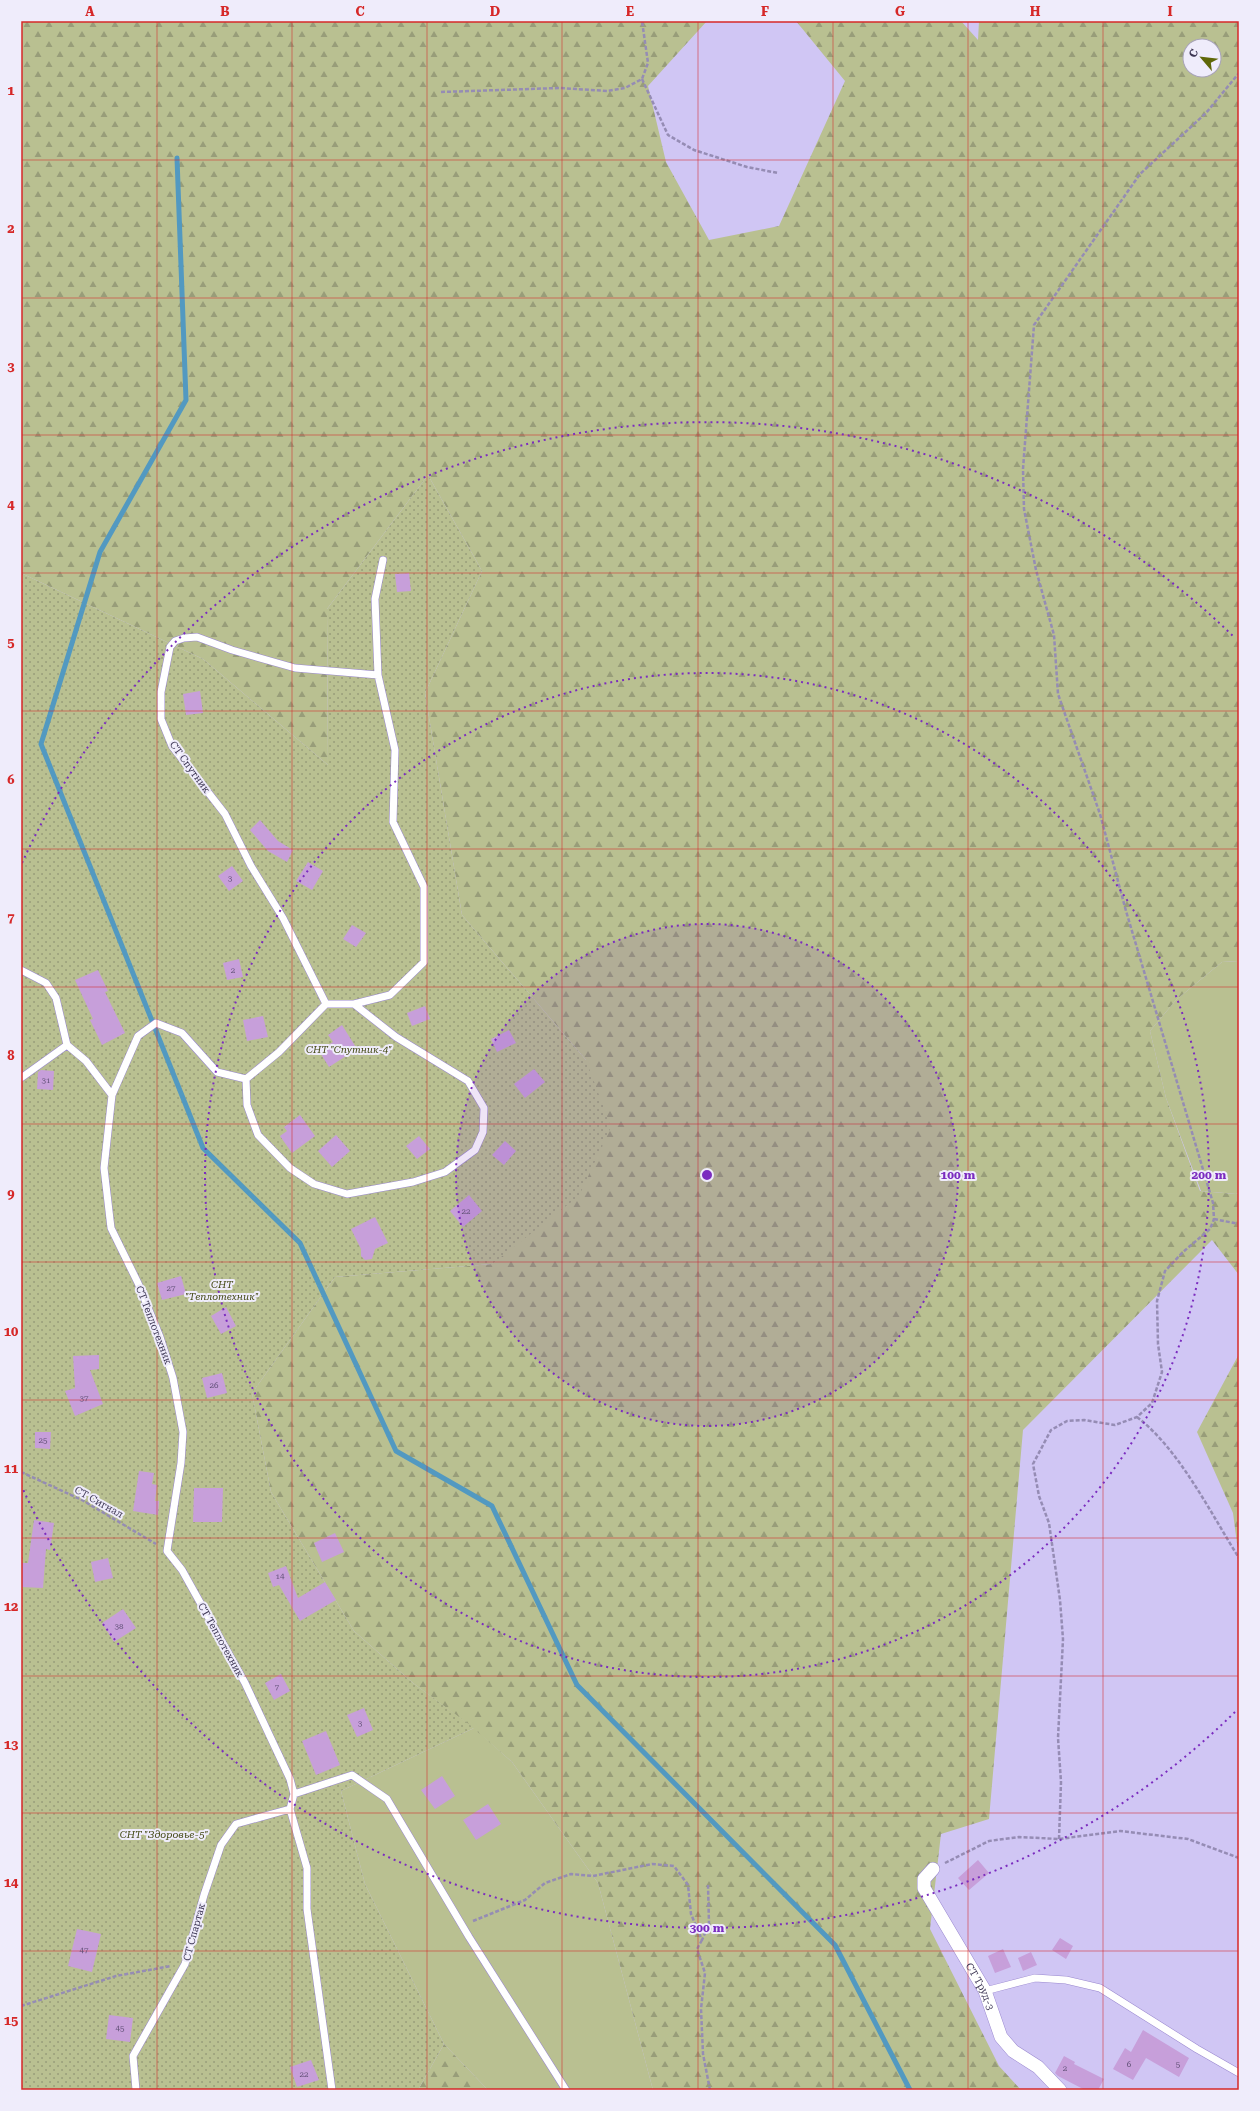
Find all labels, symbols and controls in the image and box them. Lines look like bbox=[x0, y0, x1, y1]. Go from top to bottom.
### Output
text: A bbox=[85, 4, 95, 19]
text: B bbox=[220, 4, 230, 19]
text: C bbox=[355, 4, 365, 19]
text: D bbox=[490, 4, 500, 19]
text: E bbox=[626, 4, 634, 19]
text: F bbox=[761, 4, 769, 19]
text: G bbox=[895, 4, 905, 19]
text: H bbox=[1030, 4, 1041, 19]
text: I bbox=[1167, 4, 1173, 19]
north arrow bbox=[1182, 38, 1222, 78]
text: С bbox=[1186, 47, 1201, 60]
text: 1 bbox=[7, 83, 15, 98]
text: 2 bbox=[7, 221, 15, 236]
text: 3 bbox=[7, 359, 15, 374]
text: 4 bbox=[7, 497, 15, 512]
text: 5 bbox=[7, 635, 15, 650]
street label: СТ Спутник bbox=[168, 739, 213, 796]
text: 6 bbox=[7, 772, 15, 787]
house number: 3 bbox=[228, 874, 233, 883]
text: 7 bbox=[7, 910, 15, 925]
house number: 2 bbox=[231, 966, 236, 975]
park label: СНТ "Спутник-4" bbox=[306, 1044, 392, 1055]
text: 8 bbox=[7, 1048, 15, 1063]
house number: 31 bbox=[42, 1076, 51, 1085]
centre of rings bbox=[700, 1168, 714, 1182]
text: 100 m bbox=[941, 1168, 976, 1182]
text: 200 m bbox=[1192, 1168, 1227, 1182]
text: 9 bbox=[7, 1186, 15, 1201]
house number: 22 bbox=[462, 1207, 471, 1216]
park label: СНТ "Теплотехник" bbox=[185, 1279, 259, 1302]
street label: СТ Теплотехник bbox=[134, 1284, 174, 1366]
house number: 27 bbox=[167, 1284, 176, 1293]
text: 10 bbox=[4, 1324, 18, 1339]
house number: 26 bbox=[210, 1381, 219, 1390]
house number: 37 bbox=[80, 1394, 89, 1403]
house number: 25 bbox=[39, 1436, 48, 1445]
text: 11 bbox=[4, 1461, 18, 1476]
street label: СТ Сигнал bbox=[73, 1484, 125, 1520]
house number: 14 bbox=[276, 1572, 285, 1581]
text: 12 bbox=[4, 1599, 18, 1614]
street label: СТ Теплотехник bbox=[196, 1601, 246, 1680]
house number: 38 bbox=[115, 1622, 124, 1631]
house number: 7 bbox=[275, 1683, 280, 1692]
house number: 3 bbox=[358, 1719, 363, 1728]
text: 13 bbox=[4, 1737, 18, 1752]
park label: СНТ "Здоровье-5" bbox=[120, 1829, 208, 1840]
text: 14 bbox=[4, 1875, 19, 1890]
street label: СТ Спартак bbox=[181, 1901, 207, 1962]
text: 300 m bbox=[690, 1921, 725, 1935]
house number: 47 bbox=[80, 1946, 89, 1955]
street label: СТ Труд-3 bbox=[964, 1961, 997, 2012]
text: 15 bbox=[4, 2013, 18, 2028]
house number: 45 bbox=[116, 2024, 125, 2033]
house number: 6 bbox=[1127, 2060, 1132, 2069]
house number: 5 bbox=[1176, 2060, 1181, 2069]
house number: 2 bbox=[1063, 2064, 1068, 2073]
house number: 22 bbox=[300, 2070, 309, 2079]

